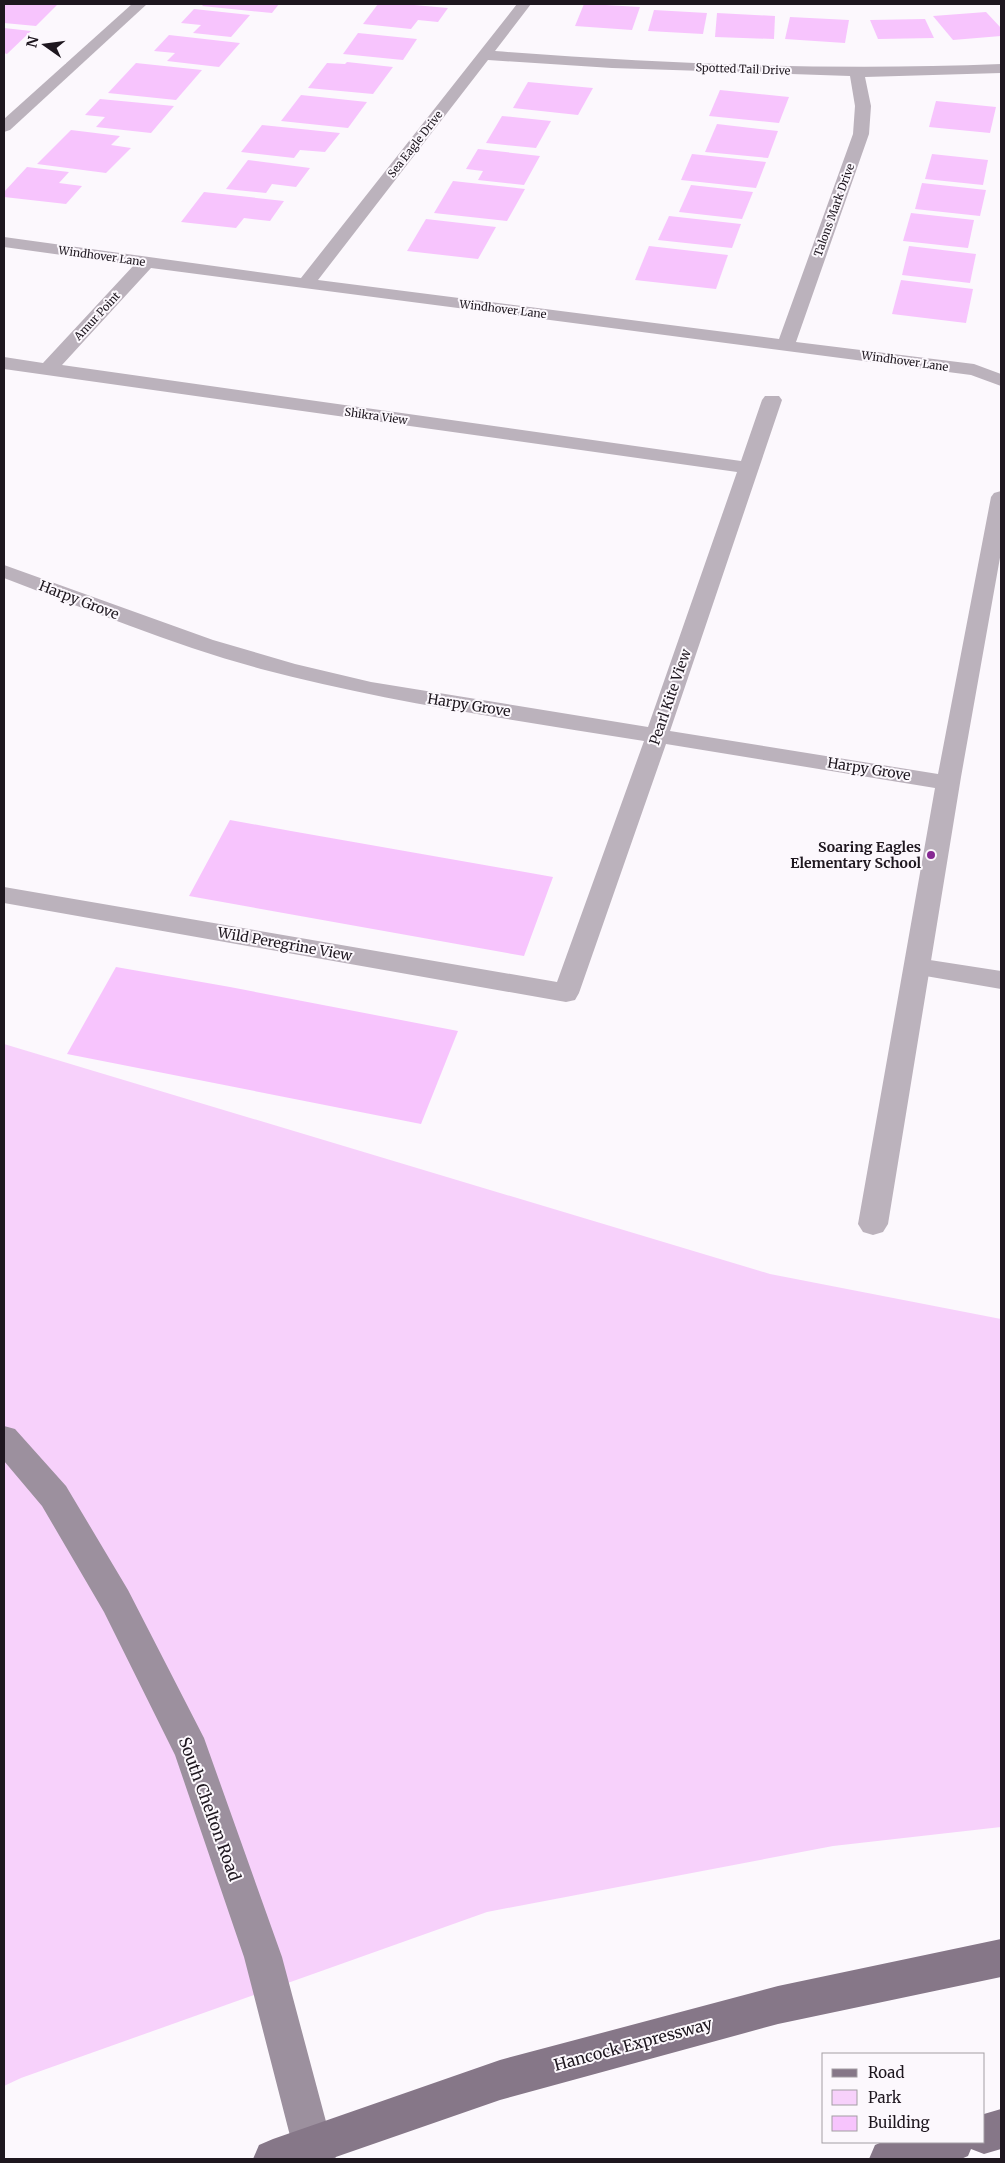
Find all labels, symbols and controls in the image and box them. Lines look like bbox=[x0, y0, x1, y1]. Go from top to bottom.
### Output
north arrow bbox=[20, 20, 70, 70]
text: N bbox=[22, 34, 42, 49]
street label: Spotted Tail Drive bbox=[695, 60, 791, 78]
street label: Sea Eagle Drive bbox=[385, 108, 446, 180]
street label: Talons Mark Drive bbox=[811, 161, 857, 259]
street label: Windhover Lane bbox=[57, 243, 147, 269]
street label: Amur Point bbox=[70, 288, 123, 344]
street label: Windhover Lane bbox=[458, 297, 548, 321]
street label: Windhover Lane bbox=[860, 348, 950, 374]
street label: Shikra View bbox=[344, 405, 409, 427]
street label: Harpy Grove bbox=[37, 577, 121, 623]
street label: Pearl Kite View bbox=[645, 646, 695, 747]
street label: Harpy Grove bbox=[426, 690, 512, 720]
street label: Harpy Grove bbox=[826, 754, 912, 784]
place label: Soaring Eagles Elementary School bbox=[790, 838, 921, 872]
marker: Soaring Eagles Elementary School bbox=[925, 849, 937, 861]
street label: Wild Peregrine View bbox=[215, 923, 354, 965]
street label: South Chelton Road bbox=[175, 1734, 245, 1884]
street label: Hancock Expressway bbox=[552, 2013, 715, 2075]
legend bbox=[822, 2053, 985, 2143]
text: Road bbox=[868, 2063, 904, 2082]
text: Park bbox=[868, 2088, 902, 2107]
text: Building bbox=[868, 2113, 930, 2132]

